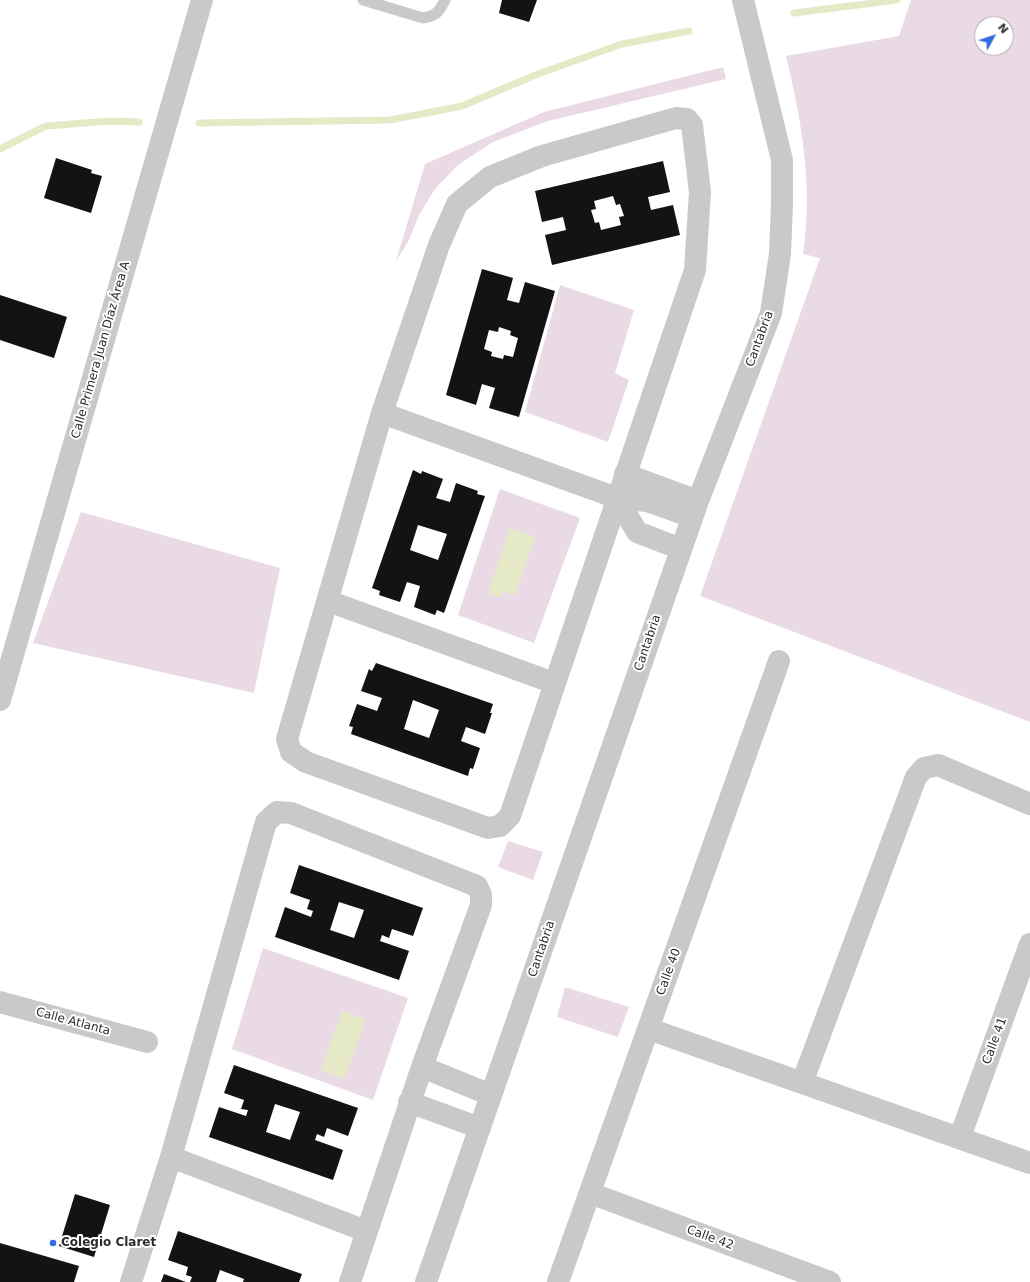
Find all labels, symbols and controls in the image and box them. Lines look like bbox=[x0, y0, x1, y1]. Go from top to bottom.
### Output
north arrow bbox=[974, 16, 1014, 56]
text: N bbox=[995, 21, 1011, 36]
street label: Calle Primera Juan Díaz Área A bbox=[69, 260, 133, 440]
street label: Cantabria bbox=[743, 309, 777, 369]
street label: Cantabria bbox=[632, 613, 664, 673]
street label: Cantabria bbox=[526, 919, 558, 979]
street label: Calle 40 bbox=[654, 947, 684, 997]
street label: Calle Atlanta bbox=[34, 1005, 112, 1039]
street label: Calle 41 bbox=[980, 1016, 1010, 1066]
street label: Calle 42 bbox=[685, 1223, 735, 1253]
place label: Colegio Claret bbox=[61, 1236, 156, 1250]
marker: Colegio Claret bbox=[48, 1238, 58, 1248]

